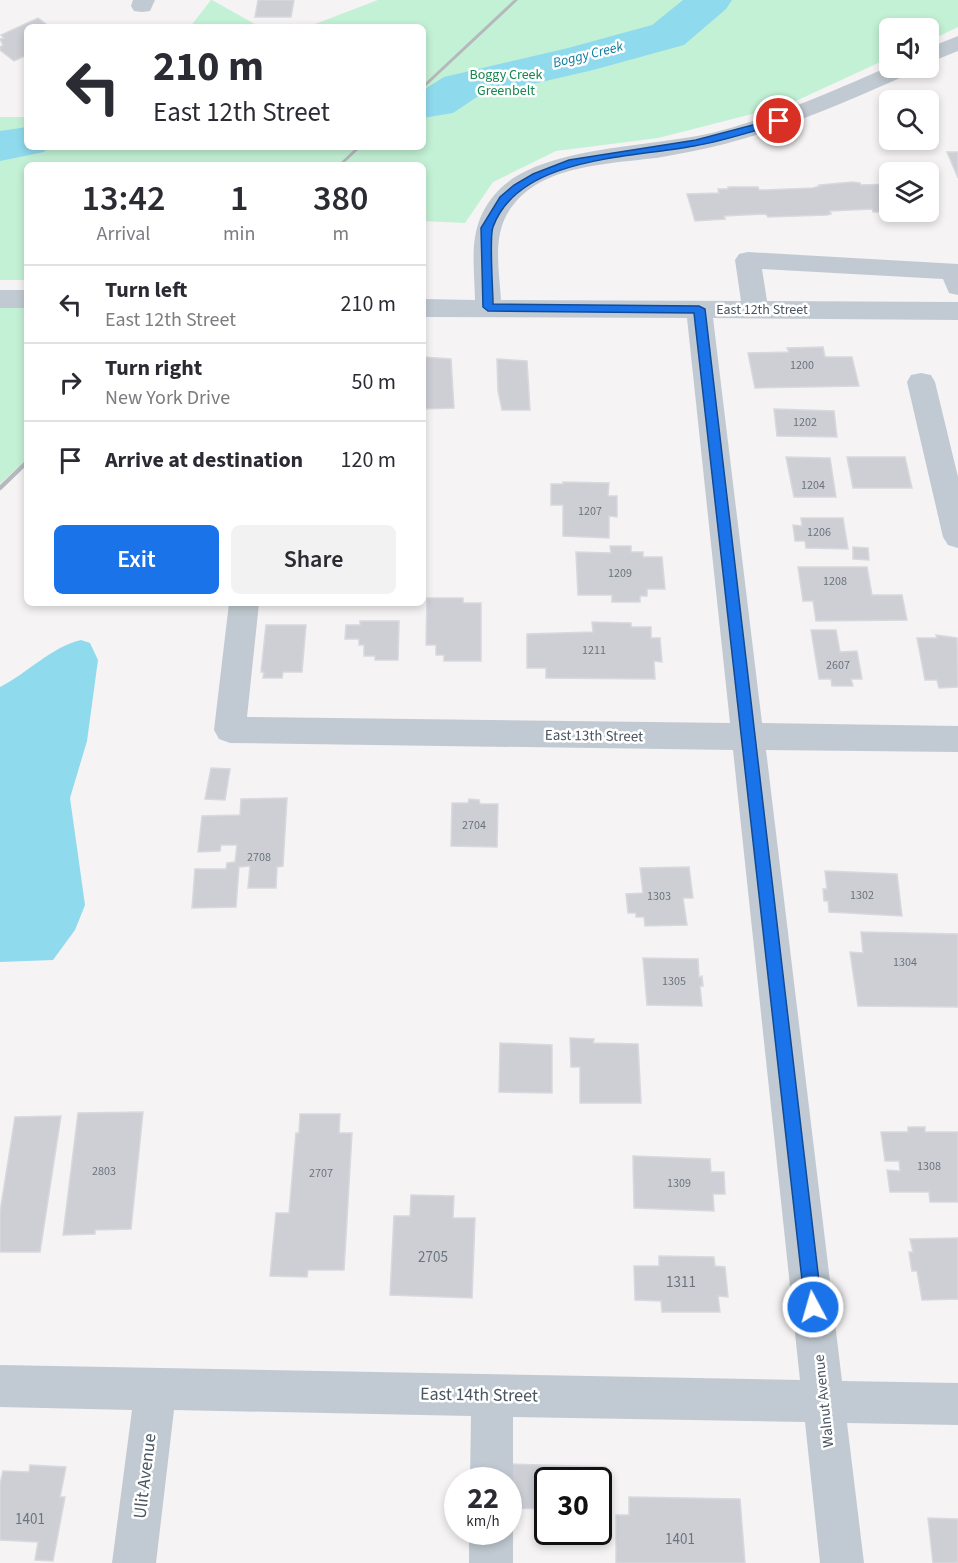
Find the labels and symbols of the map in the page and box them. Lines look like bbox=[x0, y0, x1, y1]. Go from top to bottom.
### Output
water label: Boggy Creek bbox=[551, 37, 625, 73]
park label: Boggy Creek Greenbelt bbox=[469, 65, 543, 101]
pin bbox=[753, 95, 804, 146]
street label: East 12th Street bbox=[716, 300, 808, 320]
house number: 1200 bbox=[790, 357, 814, 374]
house number: 1202 bbox=[793, 414, 817, 431]
house number: 1204 bbox=[801, 477, 825, 494]
house number: 1207 bbox=[578, 503, 602, 520]
house number: 1206 bbox=[807, 524, 831, 541]
house number: 1209 bbox=[608, 565, 632, 582]
house number: 1208 bbox=[823, 573, 847, 590]
house number: 1211 bbox=[582, 642, 606, 659]
house number: 2607 bbox=[826, 657, 850, 674]
street label: East 13th Street bbox=[545, 725, 643, 747]
house number: 2704 bbox=[462, 817, 486, 834]
house number: 2708 bbox=[247, 849, 271, 866]
house number: 1302 bbox=[850, 887, 874, 904]
house number: 1303 bbox=[647, 888, 671, 905]
house number: 1304 bbox=[893, 954, 917, 971]
house number: 1305 bbox=[662, 973, 686, 990]
house number: 1308 bbox=[917, 1158, 941, 1175]
house number: 2803 bbox=[92, 1163, 116, 1180]
house number: 2707 bbox=[309, 1165, 333, 1182]
house number: 1309 bbox=[667, 1175, 691, 1192]
house number: 2705 bbox=[418, 1247, 448, 1268]
house number: 1311 bbox=[666, 1272, 696, 1293]
position arrow bbox=[781, 1275, 845, 1339]
street label: Walnut Avenue bbox=[809, 1353, 839, 1449]
street label: East 14th Street bbox=[420, 1381, 538, 1409]
street label: Ulit Avenue bbox=[127, 1432, 163, 1520]
speed limit sign: 30 bbox=[534, 1467, 612, 1545]
house number: 1401 bbox=[15, 1509, 45, 1530]
house number: 1401 bbox=[665, 1529, 695, 1550]

